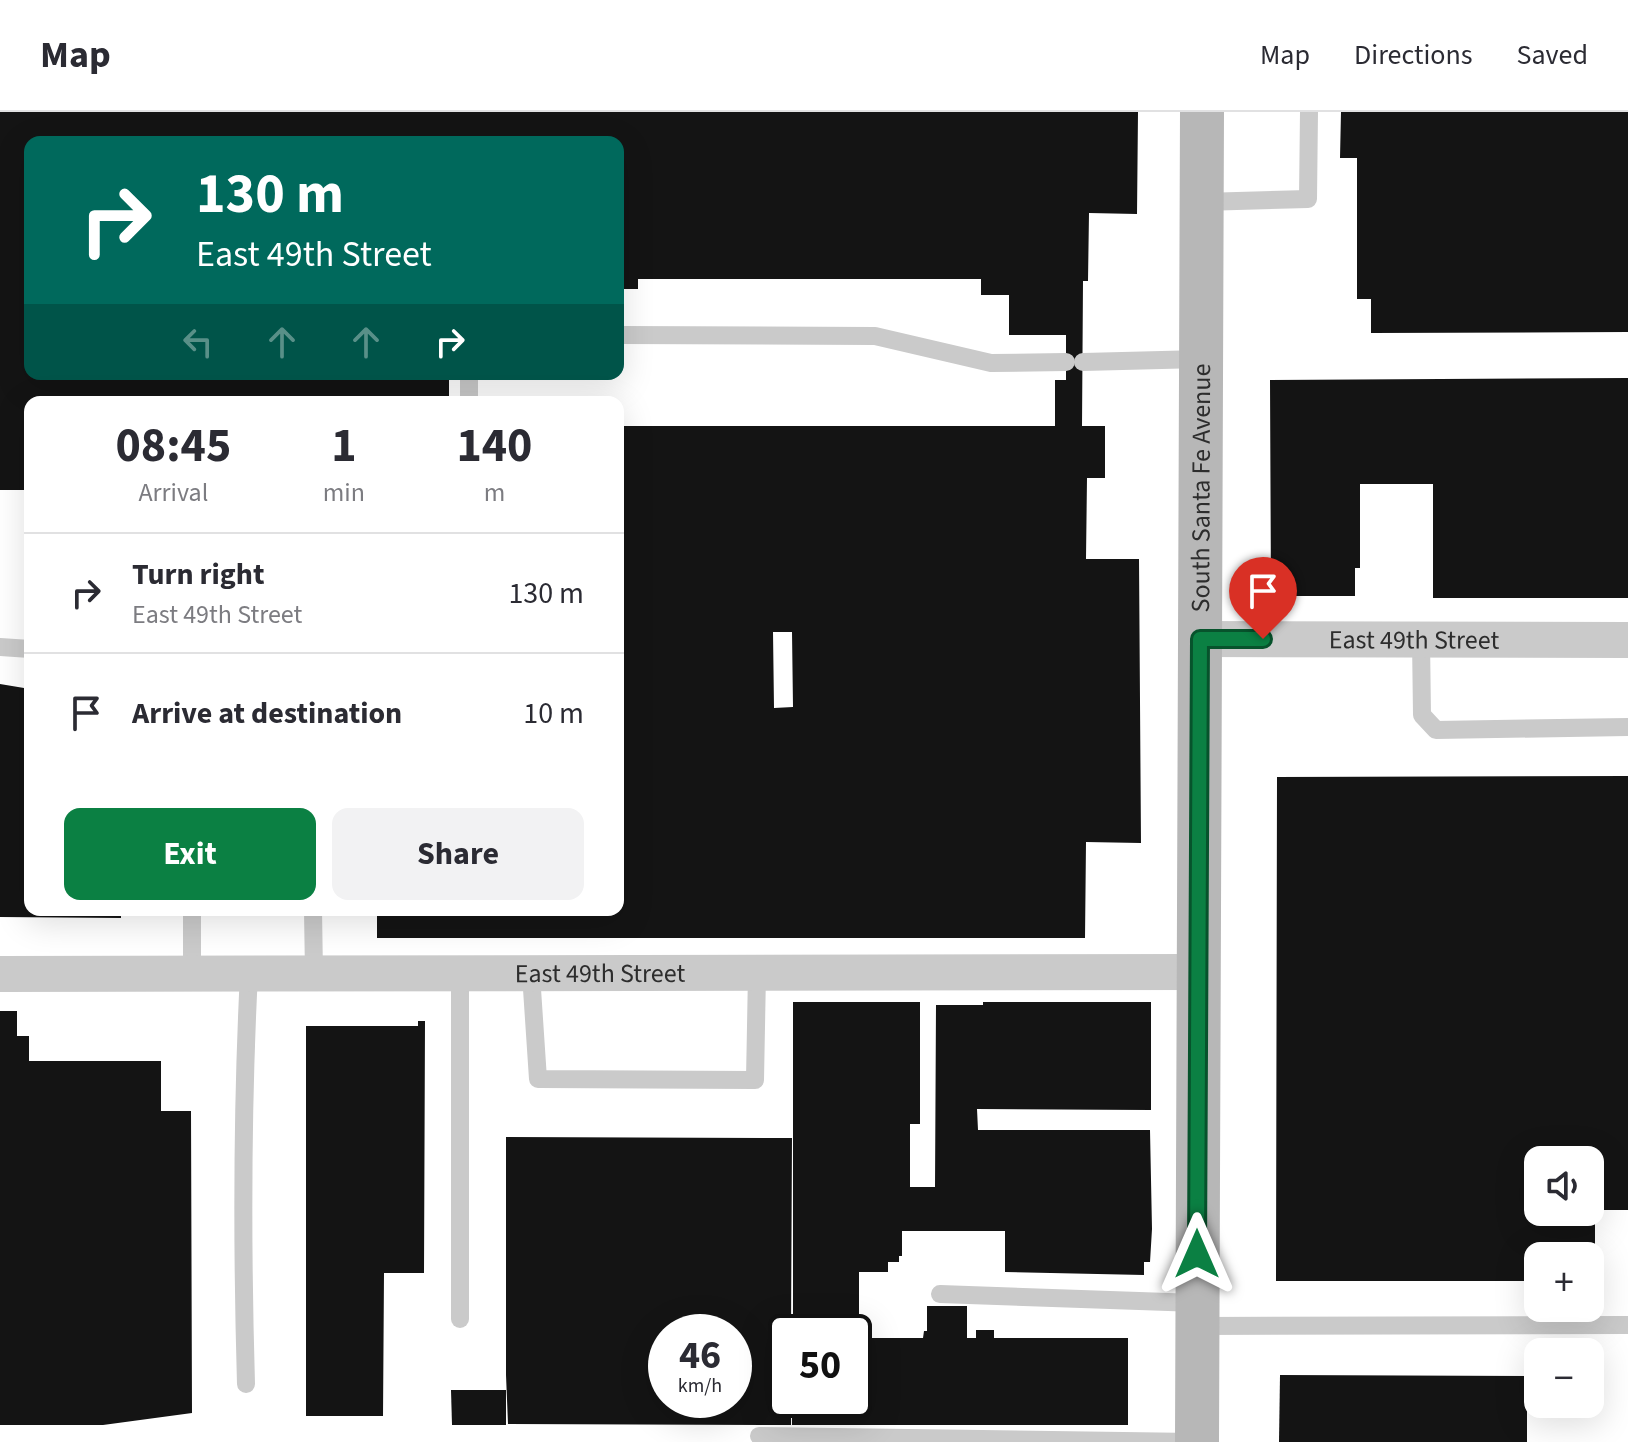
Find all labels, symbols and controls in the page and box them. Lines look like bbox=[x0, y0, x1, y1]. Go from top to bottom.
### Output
text: Map bbox=[40, 28, 111, 82]
text: Map bbox=[1260, 35, 1310, 75]
text: Directions bbox=[1354, 35, 1473, 75]
text: Saved bbox=[1517, 35, 1588, 75]
text: 130 m bbox=[196, 155, 344, 234]
icon: right bbox=[64, 168, 168, 272]
text: East 49th Street bbox=[196, 229, 432, 280]
icon: left bbox=[176, 320, 220, 364]
icon: ahead bbox=[260, 320, 304, 364]
icon: ahead bbox=[344, 320, 388, 364]
icon: right bbox=[428, 320, 472, 364]
street label: South Santa Fe Avenue bbox=[1182, 363, 1220, 613]
text: 08:45 bbox=[115, 412, 231, 480]
text: 1 bbox=[331, 412, 357, 480]
text: 140 bbox=[456, 412, 532, 480]
text: Arrival bbox=[138, 474, 208, 511]
text: min bbox=[323, 474, 365, 511]
text: m bbox=[484, 474, 505, 511]
text: Turn right bbox=[132, 553, 264, 596]
pin bbox=[1229, 557, 1297, 639]
icon: arrive bbox=[1241, 569, 1285, 613]
icon: right bbox=[64, 571, 108, 615]
text: 130 m bbox=[508, 572, 584, 615]
text: East 49th Street bbox=[132, 596, 302, 633]
street label: East 49th Street bbox=[1329, 621, 1499, 659]
icon: arrive bbox=[64, 691, 108, 735]
text: Arrive at destination bbox=[132, 692, 402, 735]
text: 10 m bbox=[523, 692, 584, 735]
button: Exit bbox=[64, 808, 316, 900]
button: Share bbox=[332, 808, 584, 900]
street label: East 49th Street bbox=[515, 955, 685, 992]
map controls bbox=[1524, 1146, 1604, 1418]
button: sound bbox=[1524, 1146, 1604, 1226]
position arrow bbox=[1155, 1212, 1239, 1296]
button: + bbox=[1524, 1242, 1604, 1322]
speed limit sign: 50 bbox=[768, 1314, 872, 1418]
text: 46 bbox=[679, 1327, 721, 1384]
button: − bbox=[1524, 1338, 1604, 1418]
text: km/h bbox=[678, 1372, 722, 1400]

